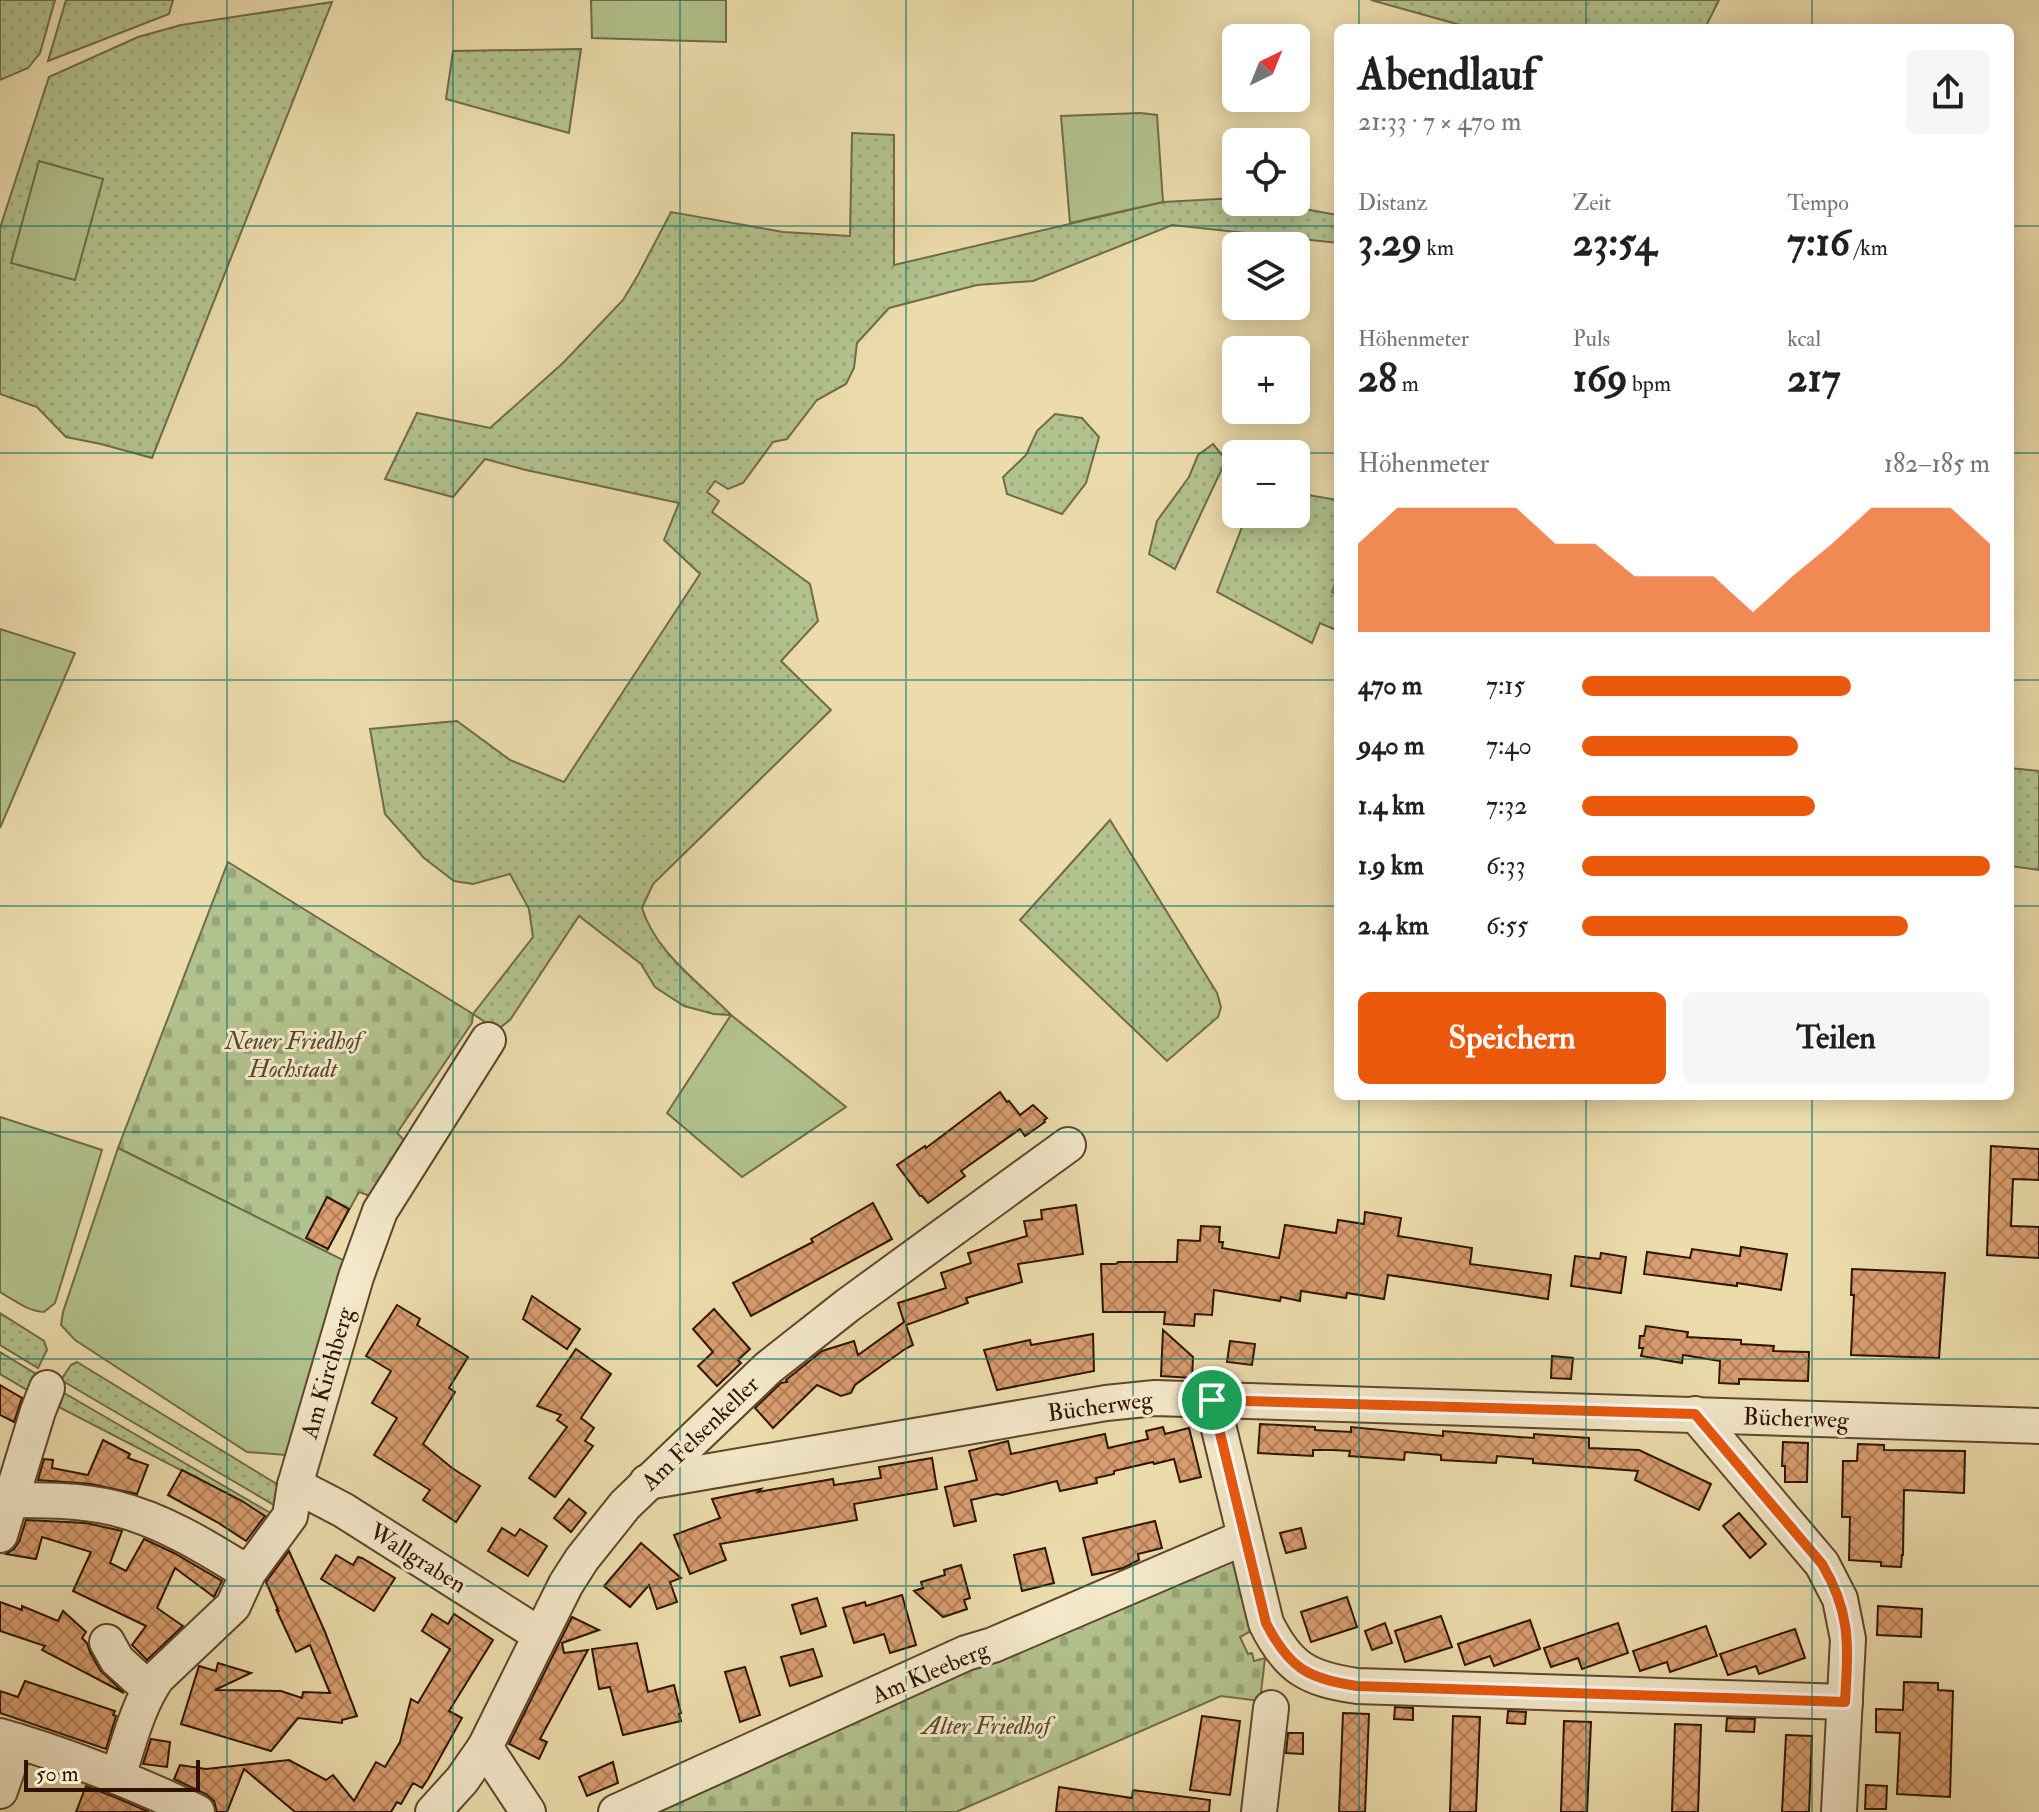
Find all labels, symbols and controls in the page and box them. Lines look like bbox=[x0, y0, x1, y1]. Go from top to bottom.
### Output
north arrow bbox=[1222, 24, 1310, 112]
map controls bbox=[1222, 24, 1310, 528]
text: Abendlauf bbox=[1358, 48, 1537, 103]
button: share bbox=[1906, 50, 1990, 134]
text: 21:33 · 7 × 470 m bbox=[1358, 106, 1521, 138]
button: locate bbox=[1222, 128, 1310, 216]
text: Distanz bbox=[1358, 189, 1427, 217]
text: Zeit bbox=[1573, 189, 1611, 217]
text: Tempo bbox=[1787, 189, 1849, 217]
text: 3.29 bbox=[1358, 217, 1422, 268]
text: 23:54 bbox=[1573, 217, 1656, 268]
text: 7:16 bbox=[1787, 217, 1850, 268]
button: layers bbox=[1222, 232, 1310, 320]
text: km bbox=[1422, 234, 1454, 262]
text: /km bbox=[1850, 234, 1888, 262]
text: Höhenmeter bbox=[1358, 325, 1469, 353]
text: Puls bbox=[1573, 325, 1610, 353]
text: kcal bbox=[1787, 325, 1821, 353]
button: + bbox=[1222, 336, 1310, 424]
text: 28 bbox=[1358, 353, 1397, 404]
text: 169 bbox=[1573, 353, 1627, 404]
text: 217 bbox=[1787, 353, 1840, 404]
text: m bbox=[1397, 370, 1419, 398]
text: bpm bbox=[1627, 370, 1671, 398]
button: − bbox=[1222, 440, 1310, 528]
text: Höhenmeter bbox=[1358, 448, 1489, 480]
text: 182–185 m bbox=[1884, 448, 1990, 480]
text: 470 m bbox=[1358, 670, 1422, 702]
text: 7:15 bbox=[1486, 670, 1525, 702]
text: 940 m bbox=[1358, 730, 1424, 762]
text: 7:40 bbox=[1486, 730, 1532, 762]
text: 1.4 km bbox=[1358, 790, 1425, 822]
text: 7:32 bbox=[1486, 790, 1528, 822]
text: 1.9 km bbox=[1358, 850, 1424, 882]
text: 6:33 bbox=[1486, 850, 1526, 882]
text: 2.4 km bbox=[1358, 910, 1429, 942]
text: 6:55 bbox=[1486, 910, 1528, 942]
button: Speichern bbox=[1358, 992, 1666, 1084]
button: Teilen bbox=[1682, 992, 1990, 1084]
park label: Neuer Friedhof Hochstadt bbox=[223, 1026, 367, 1085]
street label: Am Kirchberg bbox=[294, 1303, 361, 1444]
pin bbox=[1178, 1366, 1246, 1434]
street label: Am Felsenkeller bbox=[634, 1369, 766, 1498]
icon: arrive bbox=[1190, 1378, 1234, 1422]
street label: Bücherweg bbox=[1045, 1384, 1156, 1429]
street label: Bücherweg bbox=[1743, 1401, 1851, 1436]
street label: Wallgraben bbox=[362, 1516, 472, 1601]
street label: Am Kleeberg bbox=[866, 1633, 995, 1711]
park label: Alter Friedhof bbox=[919, 1711, 1056, 1742]
scale bar bbox=[24, 1756, 200, 1792]
text: 50 m bbox=[36, 1760, 78, 1788]

